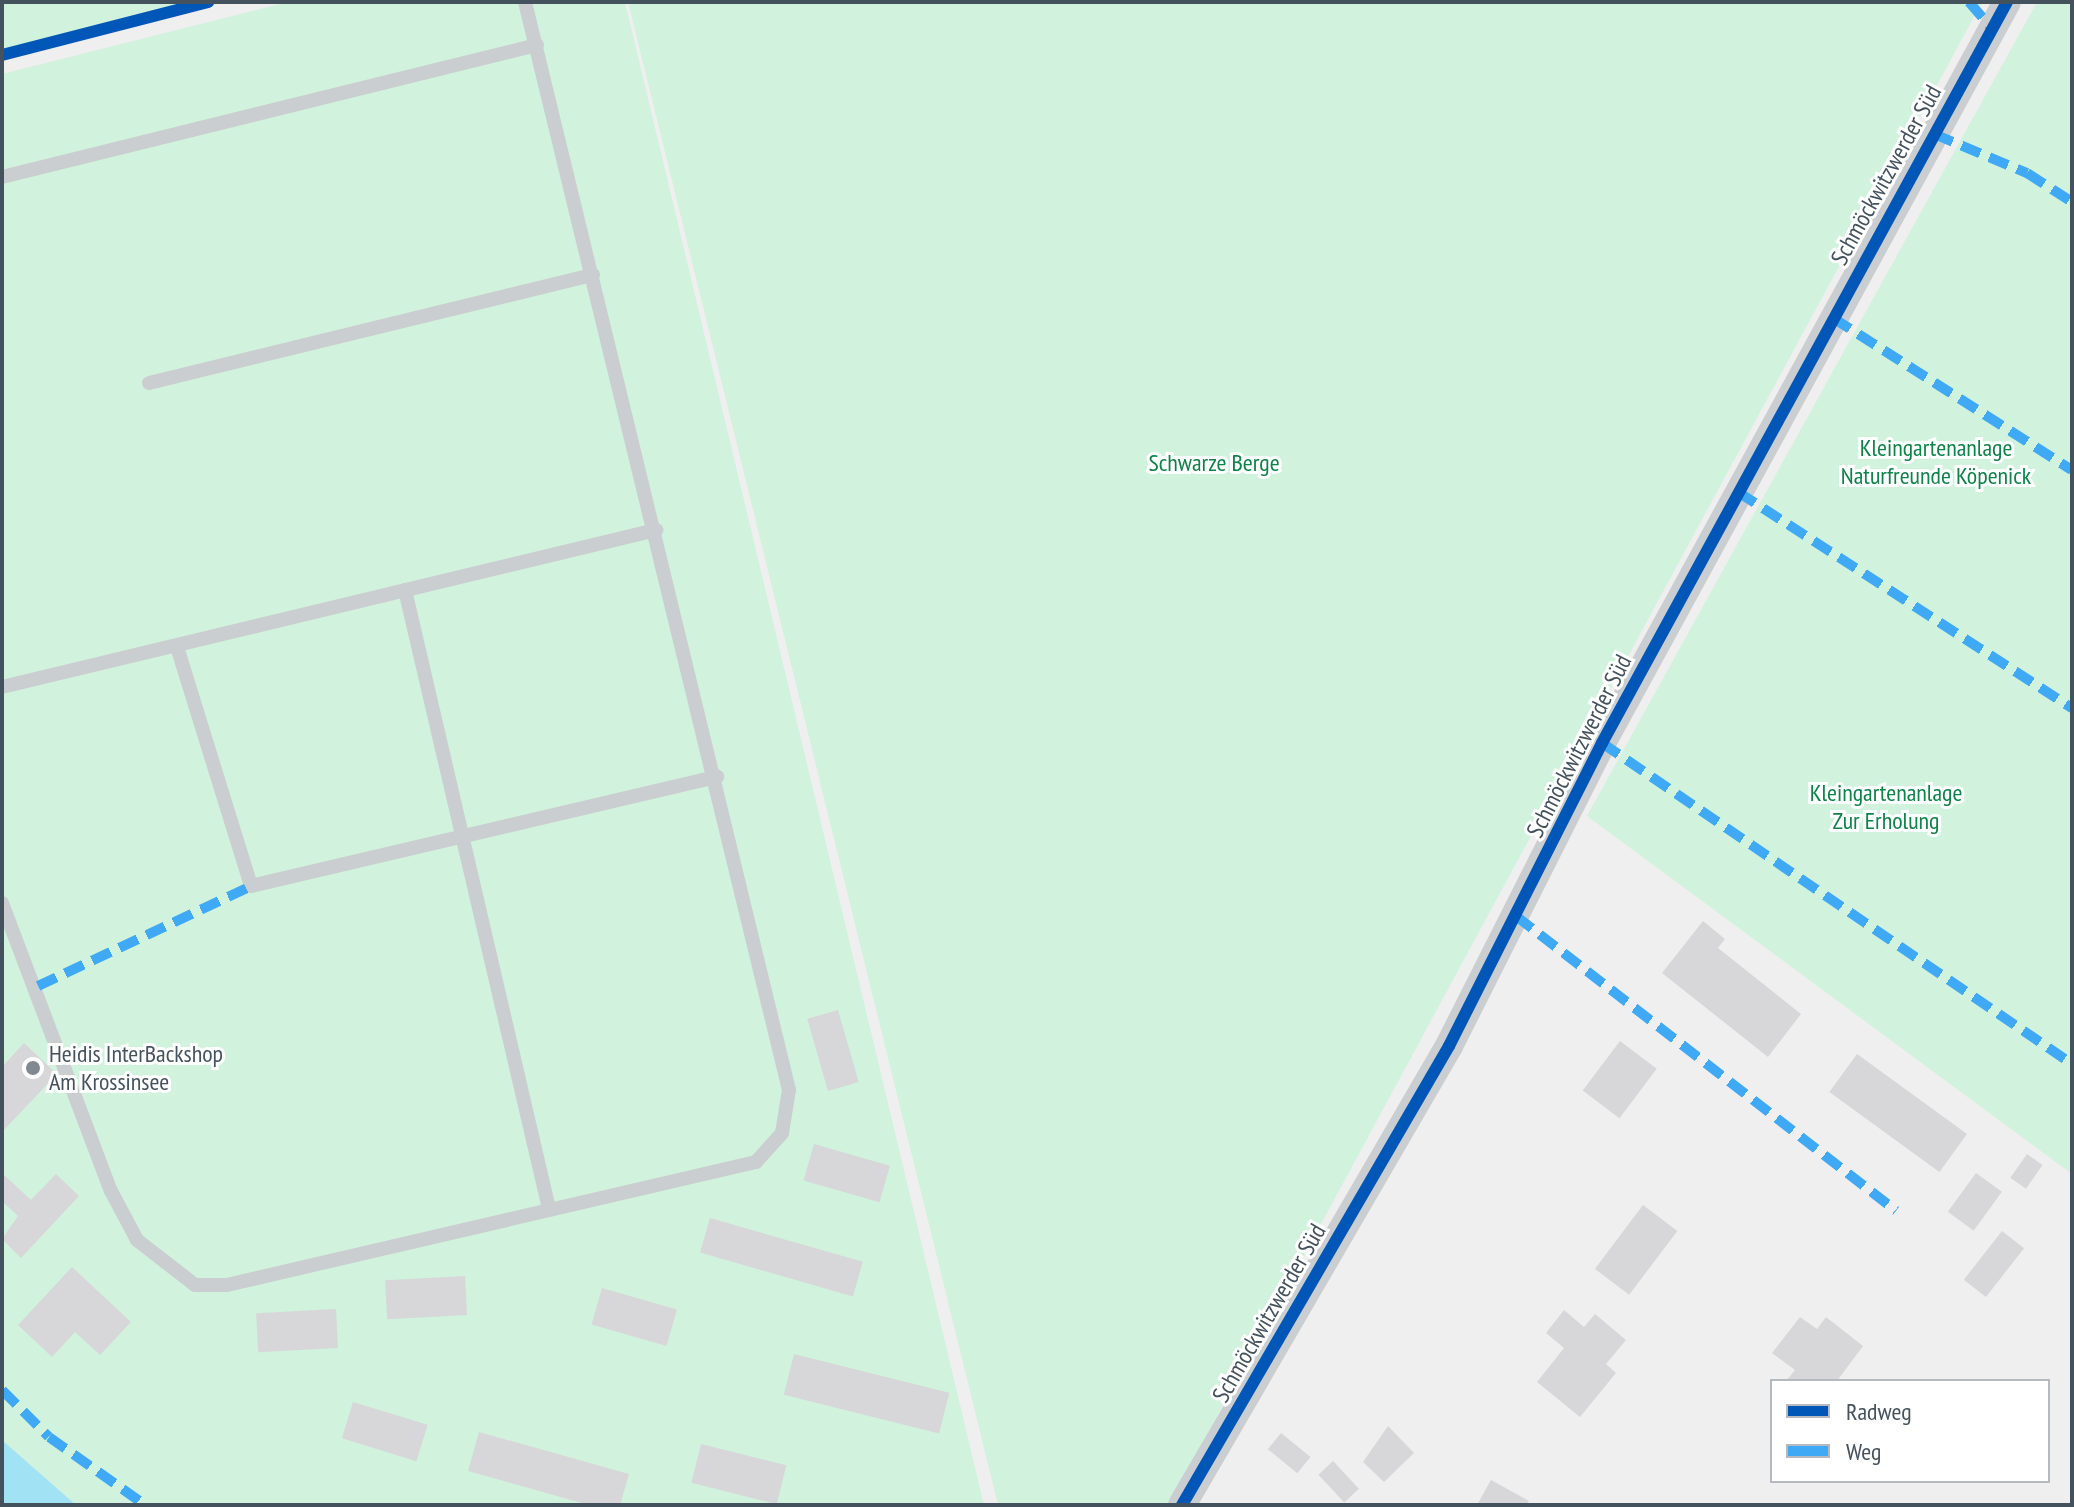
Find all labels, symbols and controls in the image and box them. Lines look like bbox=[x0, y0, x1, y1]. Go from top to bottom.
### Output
street label: Schmöckwitzwerder Süd bbox=[1825, 80, 1947, 270]
park label: Kleingartenanlage Naturfreunde Köpenick bbox=[1841, 434, 2031, 490]
park label: Schwarze Berge bbox=[1148, 449, 1280, 477]
street label: Schmöckwitzwerder Süd bbox=[1520, 650, 1638, 842]
park label: Kleingartenanlage Zur Erholung bbox=[1810, 779, 1962, 835]
place label: Heidis InterBackshop Am Krossinsee bbox=[49, 1040, 223, 1096]
marker: Heidis InterBackshop Am Krossinsee bbox=[24, 1059, 42, 1077]
street label: Schmöckwitzwerder Süd bbox=[1206, 1219, 1332, 1407]
legend bbox=[1770, 1379, 2050, 1483]
text: Radweg bbox=[1846, 1396, 1912, 1427]
text: Weg bbox=[1846, 1436, 1881, 1467]

